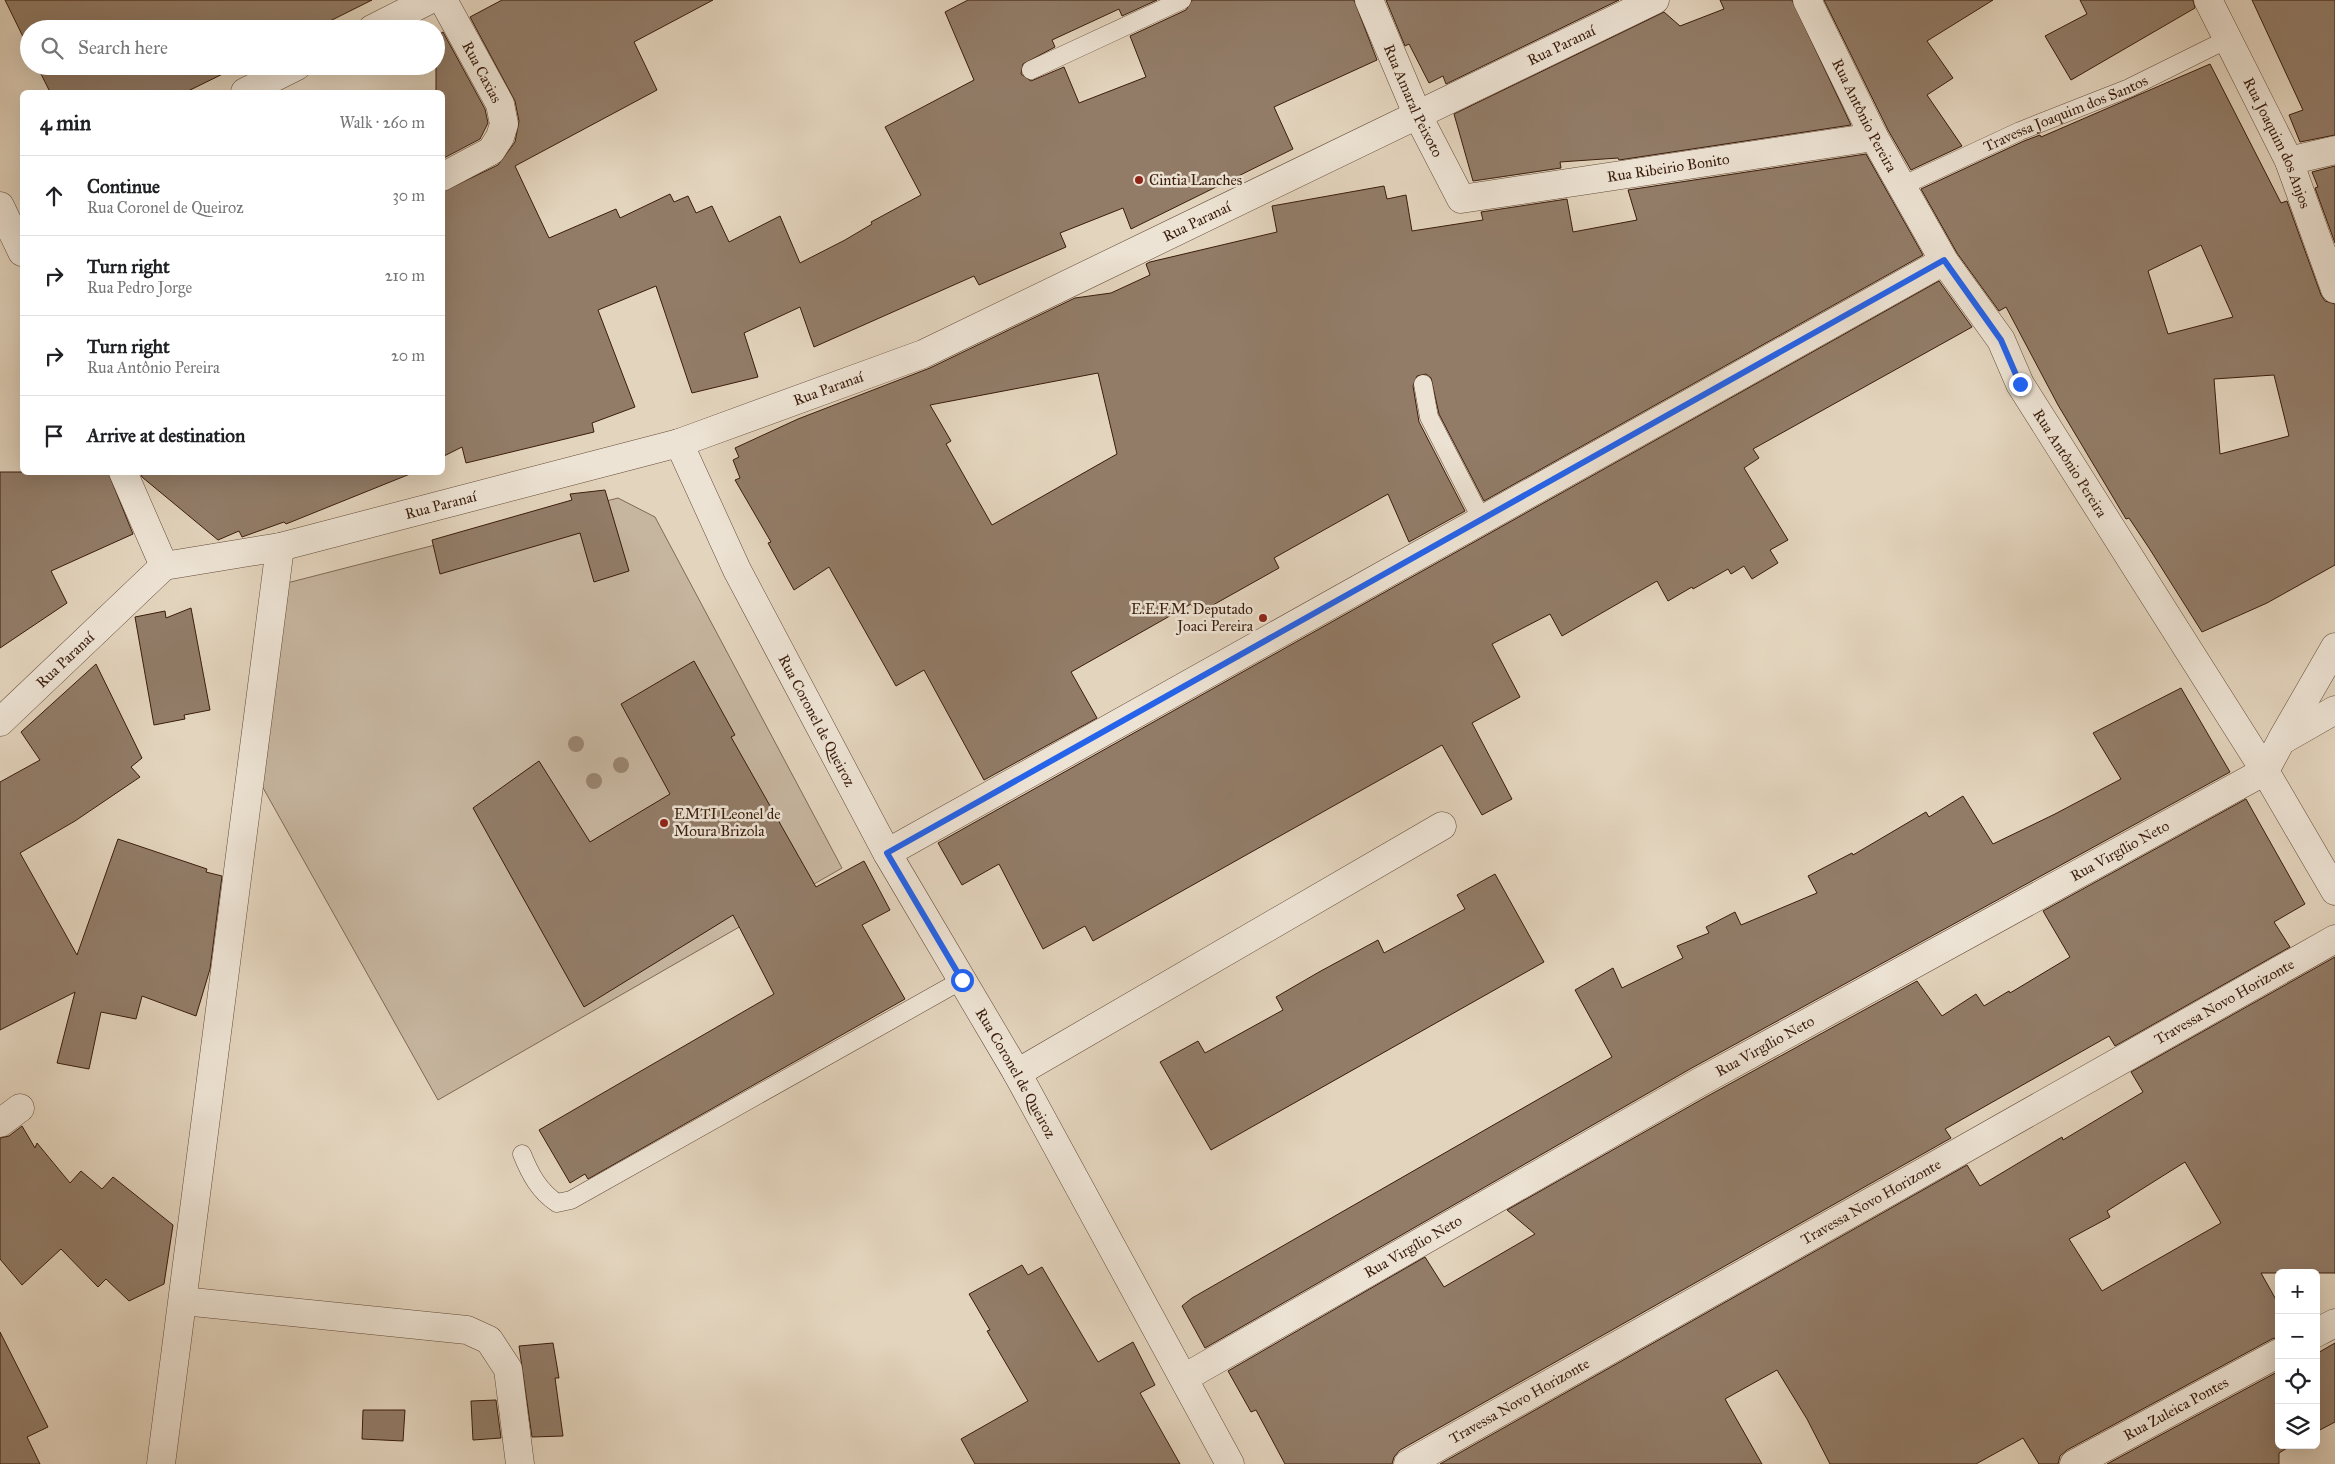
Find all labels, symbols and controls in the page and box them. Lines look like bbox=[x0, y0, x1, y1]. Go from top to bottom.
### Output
search box bbox=[20, 20, 445, 75]
street label: Rua Paranaí bbox=[1524, 21, 1599, 69]
icon: search bbox=[38, 34, 66, 62]
text: Search here bbox=[78, 36, 168, 59]
street label: Rua Caxias bbox=[458, 38, 506, 106]
street label: Rua Amaral Peixoto bbox=[1380, 42, 1447, 161]
street label: Rua Antônio Pereira bbox=[1828, 56, 1901, 176]
street label: Travessa Joaquim dos Santos bbox=[1981, 71, 2151, 156]
street label: Rua Joaquim dos Anjos bbox=[2240, 75, 2314, 211]
text: 4 min bbox=[40, 110, 91, 136]
text: Walk · 260 m bbox=[339, 113, 425, 132]
street label: Rua Ribeirio Bonito bbox=[1606, 150, 1731, 186]
place label: Cintia Lanches bbox=[1149, 171, 1242, 189]
marker: Cintia Lanches bbox=[1133, 174, 1145, 186]
text: Continue bbox=[87, 175, 160, 198]
icon: ahead bbox=[40, 182, 68, 210]
text: 30 m bbox=[392, 186, 425, 205]
street label: Rua Paranaí bbox=[1160, 197, 1234, 246]
text: Rua Coronel de Queiroz bbox=[87, 198, 244, 217]
text: Turn right bbox=[87, 255, 170, 278]
icon: right bbox=[40, 262, 68, 290]
text: 210 m bbox=[385, 266, 425, 285]
text: Rua Pedro Jorge bbox=[87, 278, 192, 297]
text: Turn right bbox=[87, 335, 170, 358]
icon: right bbox=[40, 342, 68, 370]
text: 20 m bbox=[391, 346, 425, 365]
text: Rua Antônio Pereira bbox=[87, 358, 220, 377]
street label: Rua Paranaí bbox=[791, 367, 866, 410]
route end bbox=[2009, 373, 2032, 396]
street label: Rua Antônio Pereira bbox=[2029, 406, 2111, 521]
icon: arrive bbox=[40, 422, 68, 450]
text: Arrive at destination bbox=[87, 424, 245, 447]
street label: Rua Paranaí bbox=[403, 487, 479, 523]
place label: E.E.F.M. Deputado Joaci Pereira bbox=[1131, 600, 1254, 636]
marker: E.E.F.M. Deputado Joaci Pereira bbox=[1257, 612, 1269, 624]
street label: Rua Paranaí bbox=[32, 628, 99, 692]
street label: Rua Coronel de Queiroz bbox=[774, 651, 859, 790]
place label: EMTI Leonel de Moura Brizola bbox=[674, 805, 781, 840]
street label: Rua Virgílio Neto bbox=[2067, 816, 2173, 885]
marker: EMTI Leonel de Moura Brizola bbox=[658, 817, 670, 829]
street label: Travessa Novo Horizonte bbox=[2151, 955, 2297, 1049]
route start bbox=[951, 969, 974, 992]
street label: Rua Coronel de Queiroz bbox=[972, 1005, 1060, 1141]
street label: Rua Virgílio Neto bbox=[1712, 1012, 1818, 1081]
street label: Travessa Novo Horizonte bbox=[1798, 1155, 1944, 1249]
street label: Rua Virgílio Neto bbox=[1361, 1211, 1465, 1282]
map controls bbox=[2275, 1269, 2320, 1449]
button: + bbox=[2275, 1269, 2320, 1314]
button: − bbox=[2275, 1314, 2320, 1359]
street label: Travessa Novo Horizonte bbox=[1446, 1354, 1593, 1448]
button: locate bbox=[2275, 1359, 2320, 1404]
street label: Rua Zuleica Pontes bbox=[2120, 1373, 2232, 1444]
button: layers bbox=[2275, 1404, 2320, 1449]

